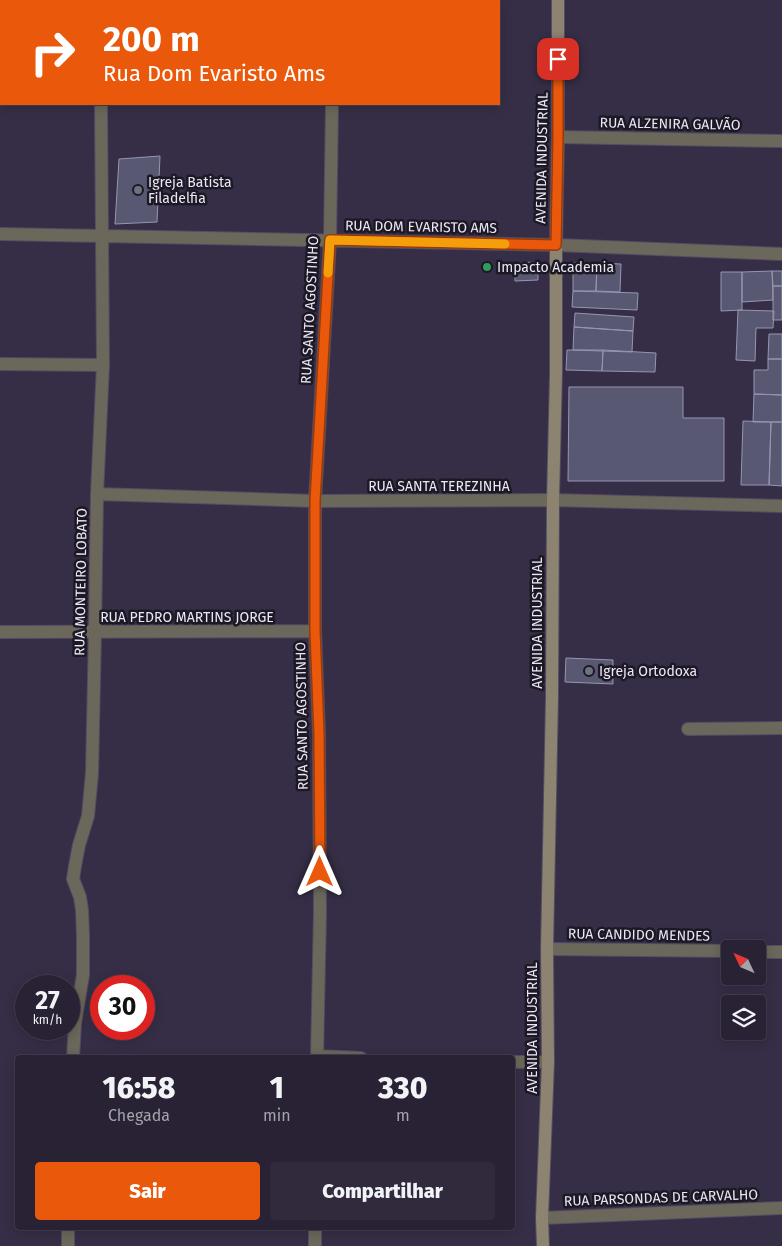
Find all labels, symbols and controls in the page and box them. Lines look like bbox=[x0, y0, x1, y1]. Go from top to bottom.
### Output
text: 200 m bbox=[103, 18, 200, 60]
icon: right bbox=[20, 20, 85, 85]
pin bbox=[537, 38, 579, 80]
icon: arrive bbox=[544, 45, 572, 73]
text: Rua Dom Evaristo Ams bbox=[103, 60, 325, 87]
street label: AVENIDA INDUSTRIAL bbox=[532, 92, 552, 224]
street label: RUA ALZENIRA GALVÃO bbox=[599, 114, 741, 134]
place label: Igreja Batista Filadelfia bbox=[148, 174, 232, 207]
marker: Igreja Batista Filadelfia bbox=[132, 184, 144, 196]
street label: RUA DOM EVARISTO AMS bbox=[345, 217, 497, 237]
street label: RUA SANTO AGOSTINHO bbox=[298, 235, 322, 385]
place label: Impacto Academia bbox=[497, 259, 614, 276]
marker: Impacto Academia bbox=[481, 261, 493, 273]
street label: RUA SANTA TEREZINHA bbox=[368, 478, 510, 495]
street label: RUA MONTEIRO LOBATO bbox=[71, 508, 91, 656]
street label: AVENIDA INDUSTRIAL bbox=[529, 557, 546, 689]
street label: RUA PEDRO MARTINS JORGE bbox=[100, 609, 274, 626]
street label: RUA SANTO AGOSTINHO bbox=[292, 642, 312, 790]
place label: Igreja Ortodoxa bbox=[599, 663, 697, 680]
marker: Igreja Ortodoxa bbox=[583, 665, 595, 677]
position arrow bbox=[293, 845, 345, 897]
street label: RUA CANDIDO MENDES bbox=[568, 925, 711, 945]
north arrow bbox=[721, 940, 766, 985]
map controls bbox=[721, 940, 766, 1040]
street label: AVENIDA INDUSTRIAL bbox=[524, 962, 541, 1094]
speed limit sign: 30 bbox=[90, 975, 155, 1040]
text: 27 bbox=[35, 986, 60, 1016]
button: layers bbox=[721, 995, 766, 1040]
text: km/h bbox=[33, 1013, 62, 1027]
text: 16:58 bbox=[103, 1070, 175, 1106]
text: 1 bbox=[270, 1070, 284, 1106]
text: 330 bbox=[378, 1070, 427, 1106]
text: Chegada bbox=[108, 1106, 170, 1125]
text: min bbox=[263, 1106, 291, 1125]
text: m bbox=[396, 1106, 410, 1125]
button: Sair bbox=[35, 1162, 260, 1220]
button: Compartilhar bbox=[270, 1162, 495, 1220]
street label: RUA PARSONDAS DE CARVALHO bbox=[564, 1186, 758, 1210]

